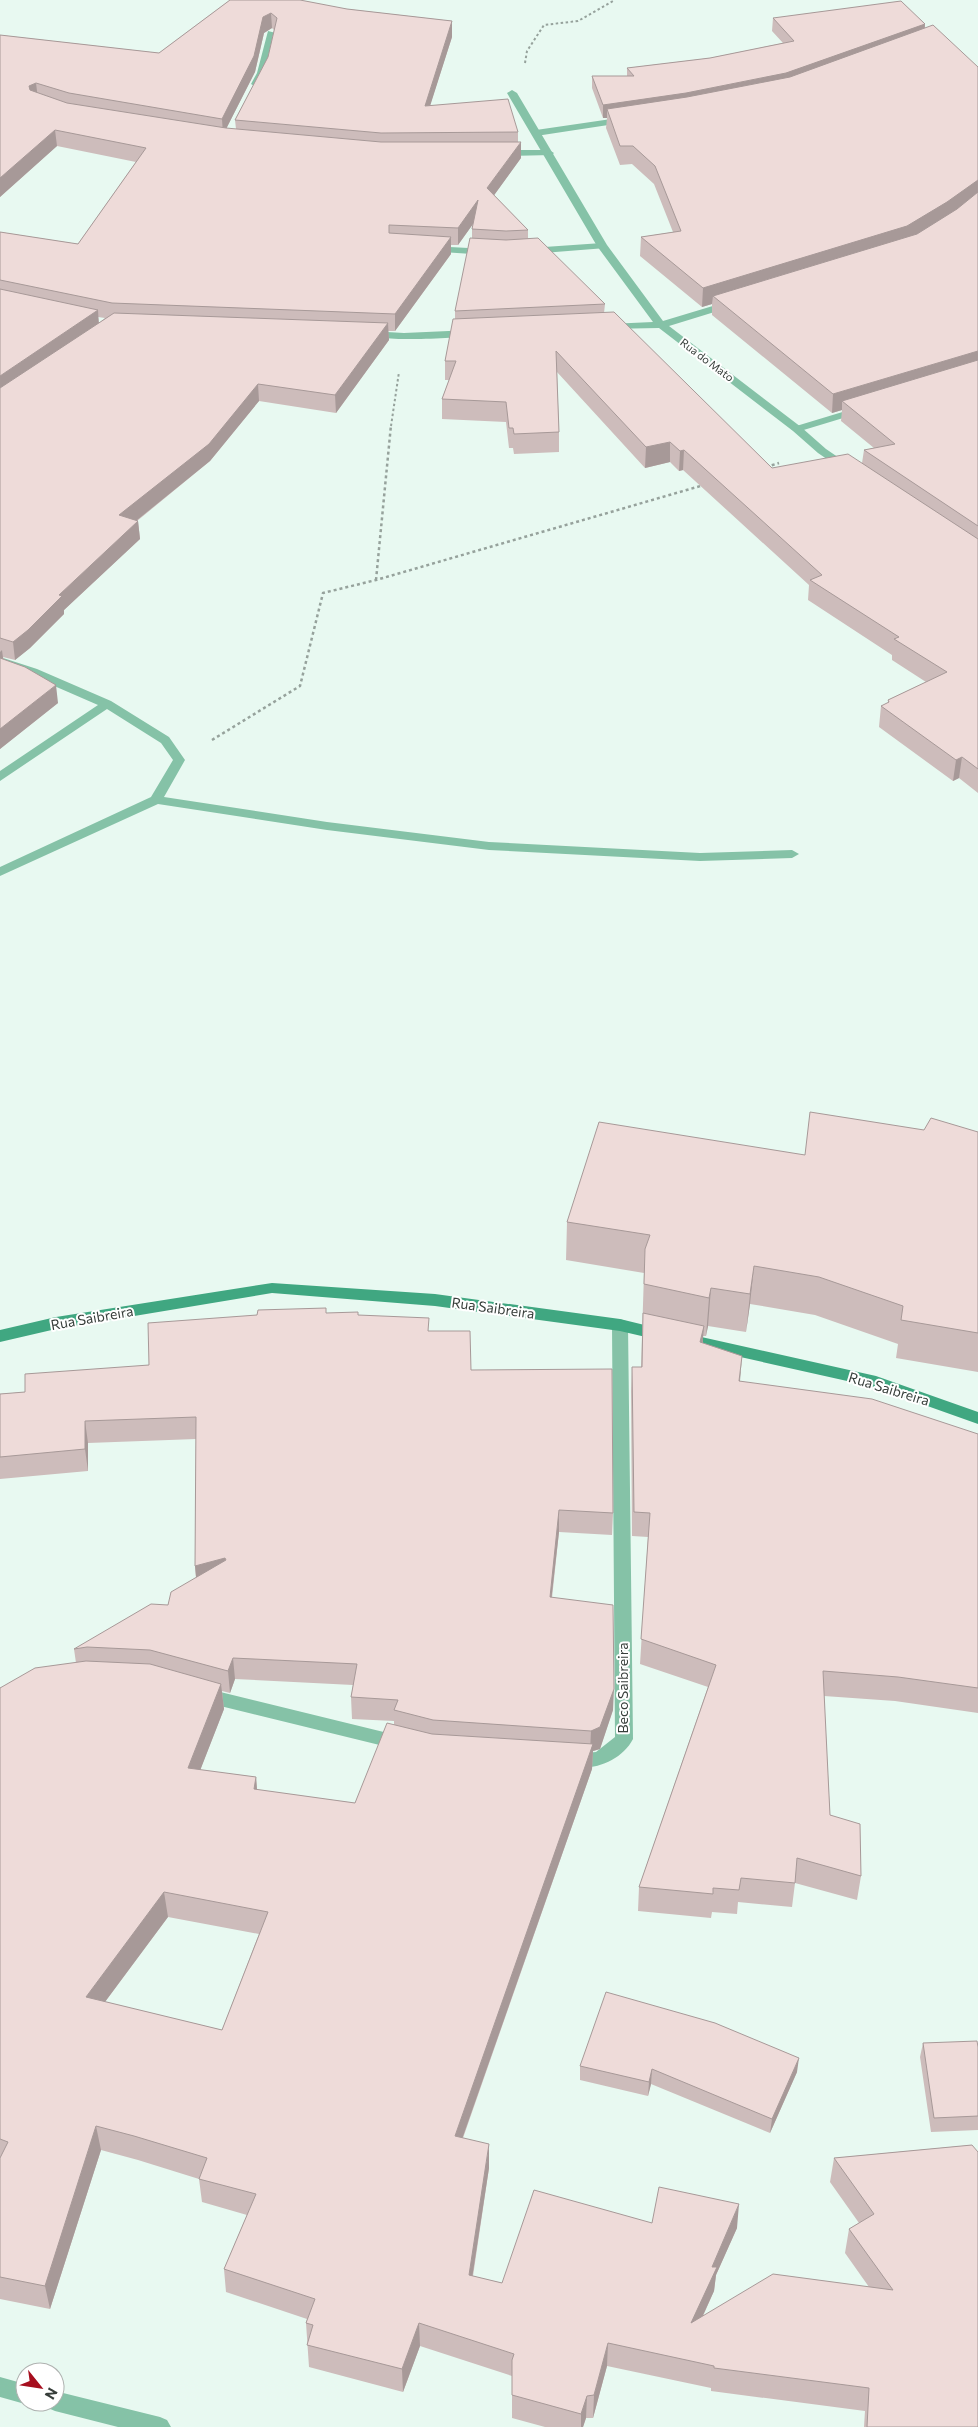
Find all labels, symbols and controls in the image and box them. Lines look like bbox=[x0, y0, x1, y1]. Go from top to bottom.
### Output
street label: Rua do Mato bbox=[678, 335, 737, 384]
street label: Rua Saibreira bbox=[450, 1293, 536, 1322]
street label: Rua Saibreira bbox=[49, 1302, 135, 1333]
street label: Rua Saibreira bbox=[847, 1368, 932, 1409]
street label: Beco Saibreira bbox=[614, 1643, 631, 1733]
north arrow bbox=[15, 2362, 65, 2412]
text: N bbox=[42, 2385, 62, 2403]

